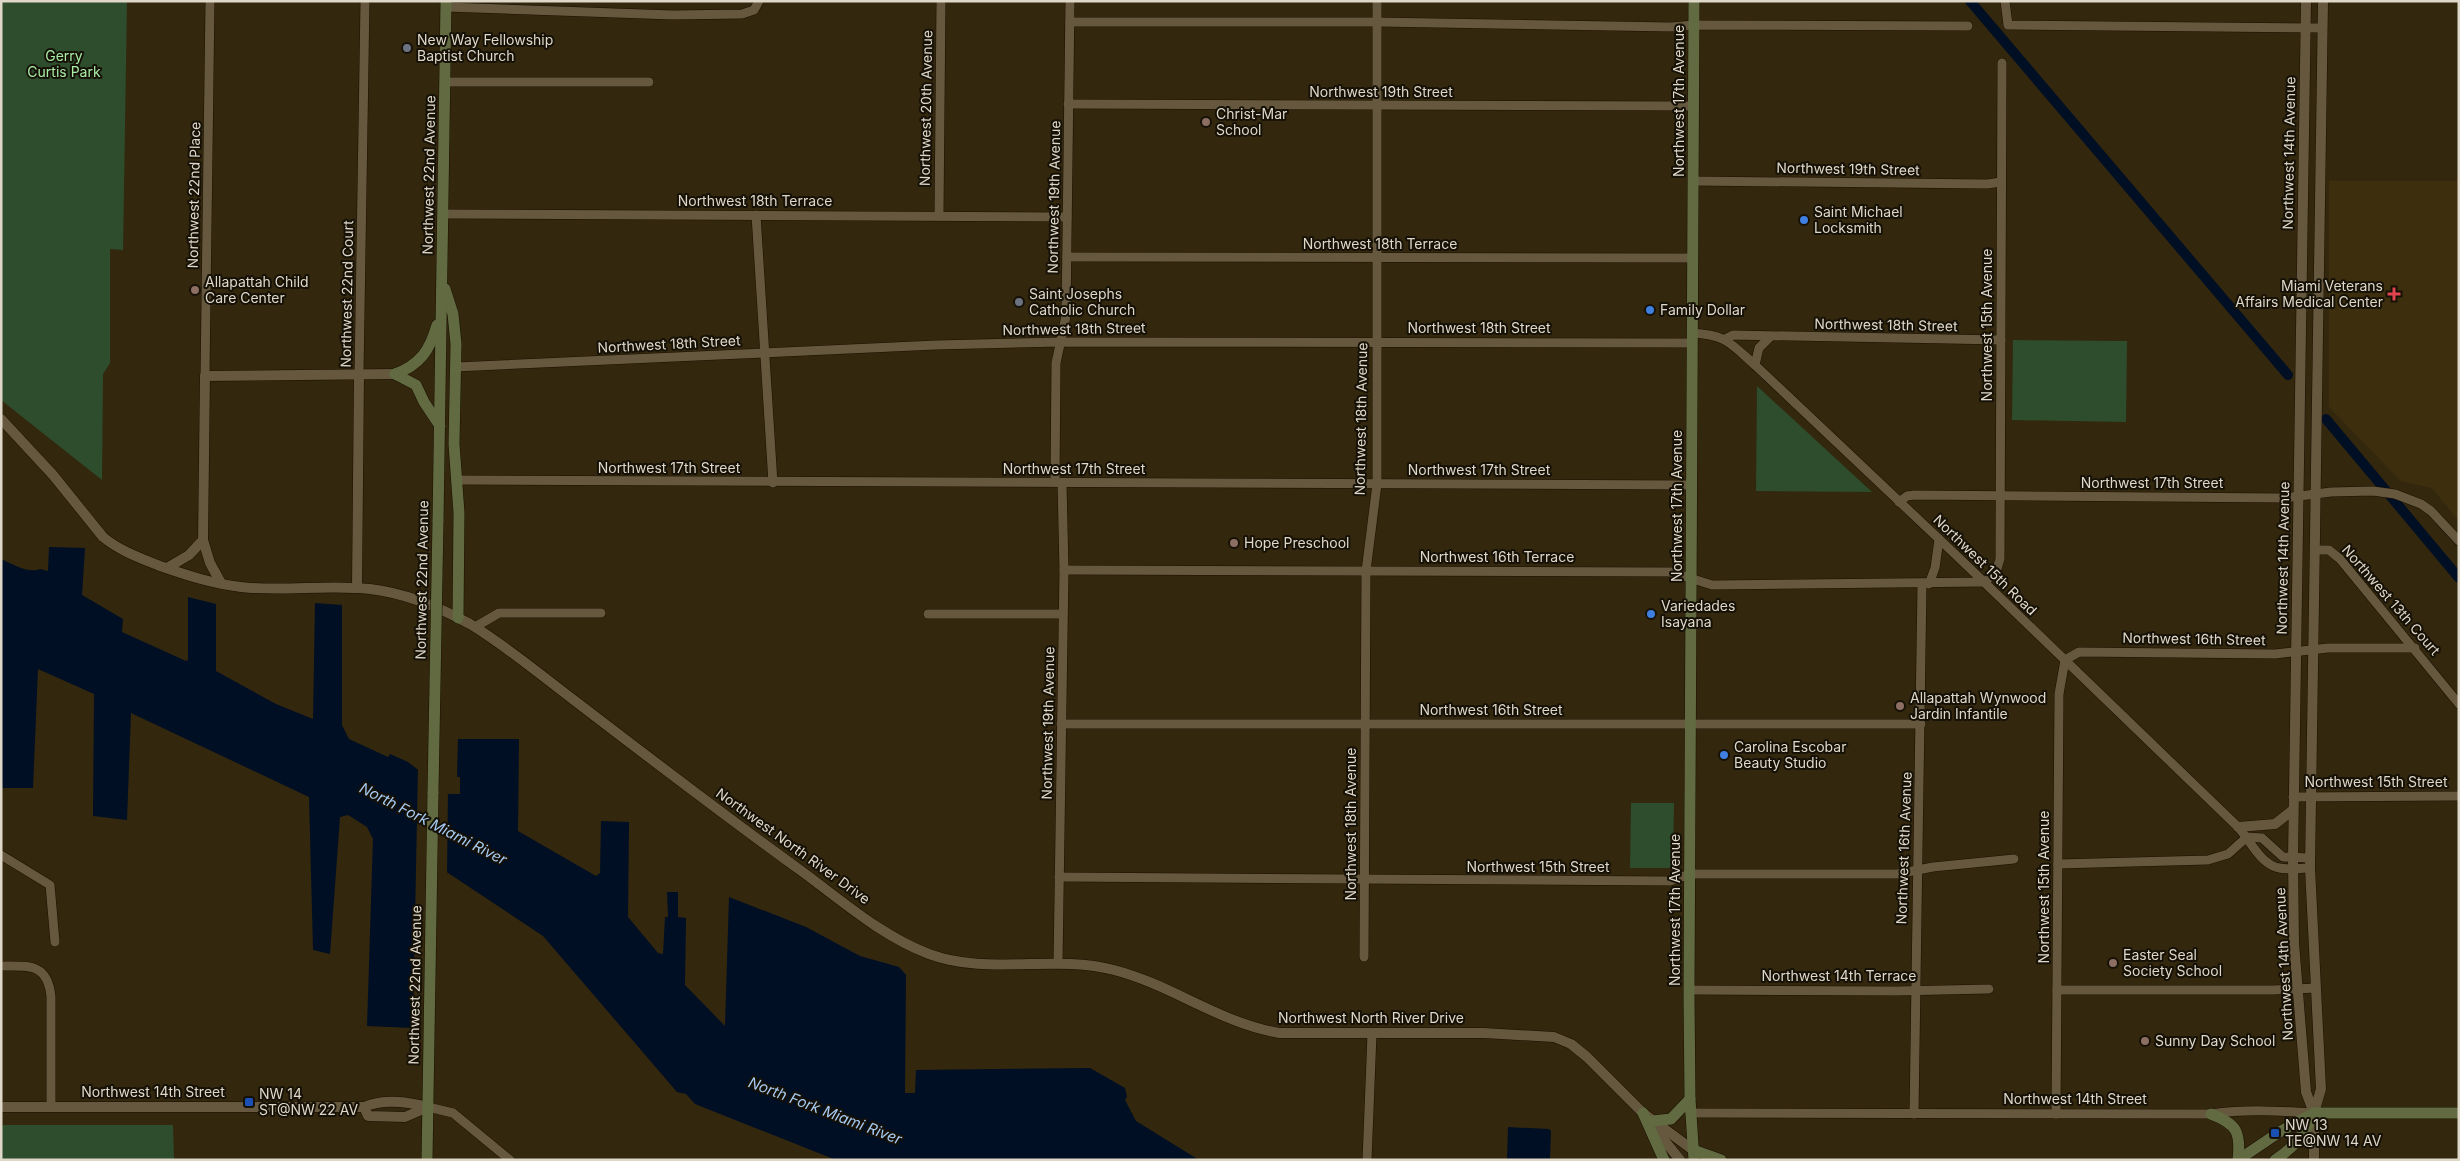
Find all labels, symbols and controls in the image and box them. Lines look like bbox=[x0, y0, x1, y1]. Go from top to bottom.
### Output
street label: Northwest 17th Avenue bbox=[1670, 25, 1687, 177]
street label: Northwest 20th Avenue bbox=[916, 30, 935, 186]
place label: New Way Fellowship Baptist Church bbox=[417, 31, 553, 64]
marker: New Way Fellowship Baptist Church bbox=[401, 42, 413, 54]
park label: Gerry Curtis Park bbox=[27, 47, 101, 80]
street label: Northwest 14th Avenue bbox=[2279, 76, 2298, 230]
street label: Northwest 19th Street bbox=[1309, 83, 1453, 100]
street label: Northwest 22nd Avenue bbox=[419, 95, 438, 255]
place label: Christ-Mar School bbox=[1216, 105, 1287, 138]
marker: Christ-Mar School bbox=[1200, 116, 1212, 128]
street label: Northwest 19th Avenue bbox=[1044, 120, 1063, 274]
street label: Northwest 22nd Place bbox=[184, 121, 203, 269]
street label: Northwest 19th Street bbox=[1776, 159, 1920, 178]
street label: Northwest 18th Terrace bbox=[678, 192, 832, 209]
place label: Saint Michael Locksmith bbox=[1814, 203, 1903, 236]
marker: Saint Michael Locksmith bbox=[1798, 214, 1810, 226]
street label: Northwest 22nd Court bbox=[337, 220, 356, 368]
street label: Northwest 18th Terrace bbox=[1303, 235, 1457, 252]
street label: Northwest 15th Avenue bbox=[1978, 249, 1995, 401]
place label: Allapattah Child Care Center bbox=[205, 273, 309, 306]
place label: Miami Veterans Affairs Medical Center bbox=[2235, 277, 2383, 310]
marker: Allapattah Child Care Center bbox=[189, 284, 201, 296]
place label: Saint Josephs Catholic Church bbox=[1029, 285, 1135, 318]
marker: Miami Veterans Affairs Medical Center bbox=[2387, 287, 2401, 301]
marker: Saint Josephs Catholic Church bbox=[1013, 296, 1025, 308]
place label: Family Dollar bbox=[1660, 301, 1745, 318]
marker: Family Dollar bbox=[1644, 304, 1656, 316]
street label: Northwest 18th Street bbox=[1814, 315, 1958, 334]
street label: Northwest 18th Street bbox=[1002, 319, 1146, 338]
street label: Northwest 18th Street bbox=[1407, 319, 1551, 336]
street label: Northwest 18th Street bbox=[597, 331, 741, 356]
street label: Northwest 18th Avenue bbox=[1351, 342, 1370, 496]
street label: Northwest 17th Avenue bbox=[1668, 430, 1685, 582]
street label: Northwest 17th Street bbox=[598, 459, 741, 476]
street label: Northwest 17th Street bbox=[1003, 460, 1146, 477]
street label: Northwest 17th Street bbox=[1408, 461, 1551, 478]
street label: Northwest 17th Street bbox=[2081, 474, 2224, 491]
street label: Northwest 14th Avenue bbox=[2273, 481, 2292, 635]
street label: Northwest 22nd Avenue bbox=[412, 500, 431, 660]
street label: Northwest 15th Road bbox=[1930, 511, 2041, 618]
place label: Hope Preschool bbox=[1244, 534, 1349, 551]
marker: Hope Preschool bbox=[1228, 537, 1240, 549]
street label: Northwest 13th Court bbox=[2339, 541, 2444, 659]
street label: Northwest 16th Terrace bbox=[1420, 548, 1574, 565]
place label: Variedades Isayana bbox=[1661, 597, 1735, 630]
marker: Variedades Isayana bbox=[1645, 608, 1657, 620]
street label: Northwest 16th Street bbox=[2122, 629, 2266, 648]
street label: Northwest 19th Avenue bbox=[1038, 646, 1057, 800]
place label: Allapattah Wynwood Jardin Infantile bbox=[1910, 689, 2046, 722]
marker: Allapattah Wynwood Jardin Infantile bbox=[1894, 700, 1906, 712]
street label: Northwest 16th Street bbox=[1419, 701, 1563, 718]
place label: Carolina Escobar Beauty Studio bbox=[1734, 738, 1846, 771]
street label: Northwest 18th Avenue bbox=[1342, 748, 1359, 900]
marker: Carolina Escobar Beauty Studio bbox=[1718, 749, 1730, 761]
street label: Northwest 16th Avenue bbox=[1892, 771, 1915, 925]
street label: Northwest 15th Street bbox=[2304, 773, 2448, 790]
water label: North Fork Miami River bbox=[356, 778, 510, 869]
street label: Northwest North River Drive bbox=[713, 784, 873, 907]
street label: Northwest 15th Avenue bbox=[2035, 811, 2052, 963]
street label: Northwest 17th Avenue bbox=[1666, 834, 1683, 986]
street label: Northwest 15th Street bbox=[1466, 858, 1610, 875]
street label: Northwest 14th Avenue bbox=[2271, 887, 2296, 1041]
street label: Northwest 22nd Avenue bbox=[405, 905, 424, 1065]
place label: Easter Seal Society School bbox=[2123, 946, 2222, 979]
marker: Easter Seal Society School bbox=[2107, 957, 2119, 969]
street label: Northwest 14th Terrace bbox=[1762, 967, 1916, 984]
street label: Northwest North River Drive bbox=[1278, 1009, 1464, 1026]
place label: Sunny Day School bbox=[2155, 1032, 2275, 1049]
marker: Sunny Day School bbox=[2139, 1035, 2151, 1047]
water label: North Fork Miami River bbox=[746, 1072, 905, 1149]
street label: Northwest 14th Street bbox=[81, 1083, 225, 1100]
place label: NW 14 ST@NW 22 AV bbox=[259, 1085, 359, 1118]
street label: Northwest 14th Street bbox=[2003, 1090, 2147, 1107]
marker: NW 14 ST@NW 22 AV bbox=[243, 1096, 255, 1108]
place label: NW 13 TE@NW 14 AV bbox=[2285, 1116, 2382, 1149]
marker: NW 13 TE@NW 14 AV bbox=[2269, 1127, 2281, 1139]

